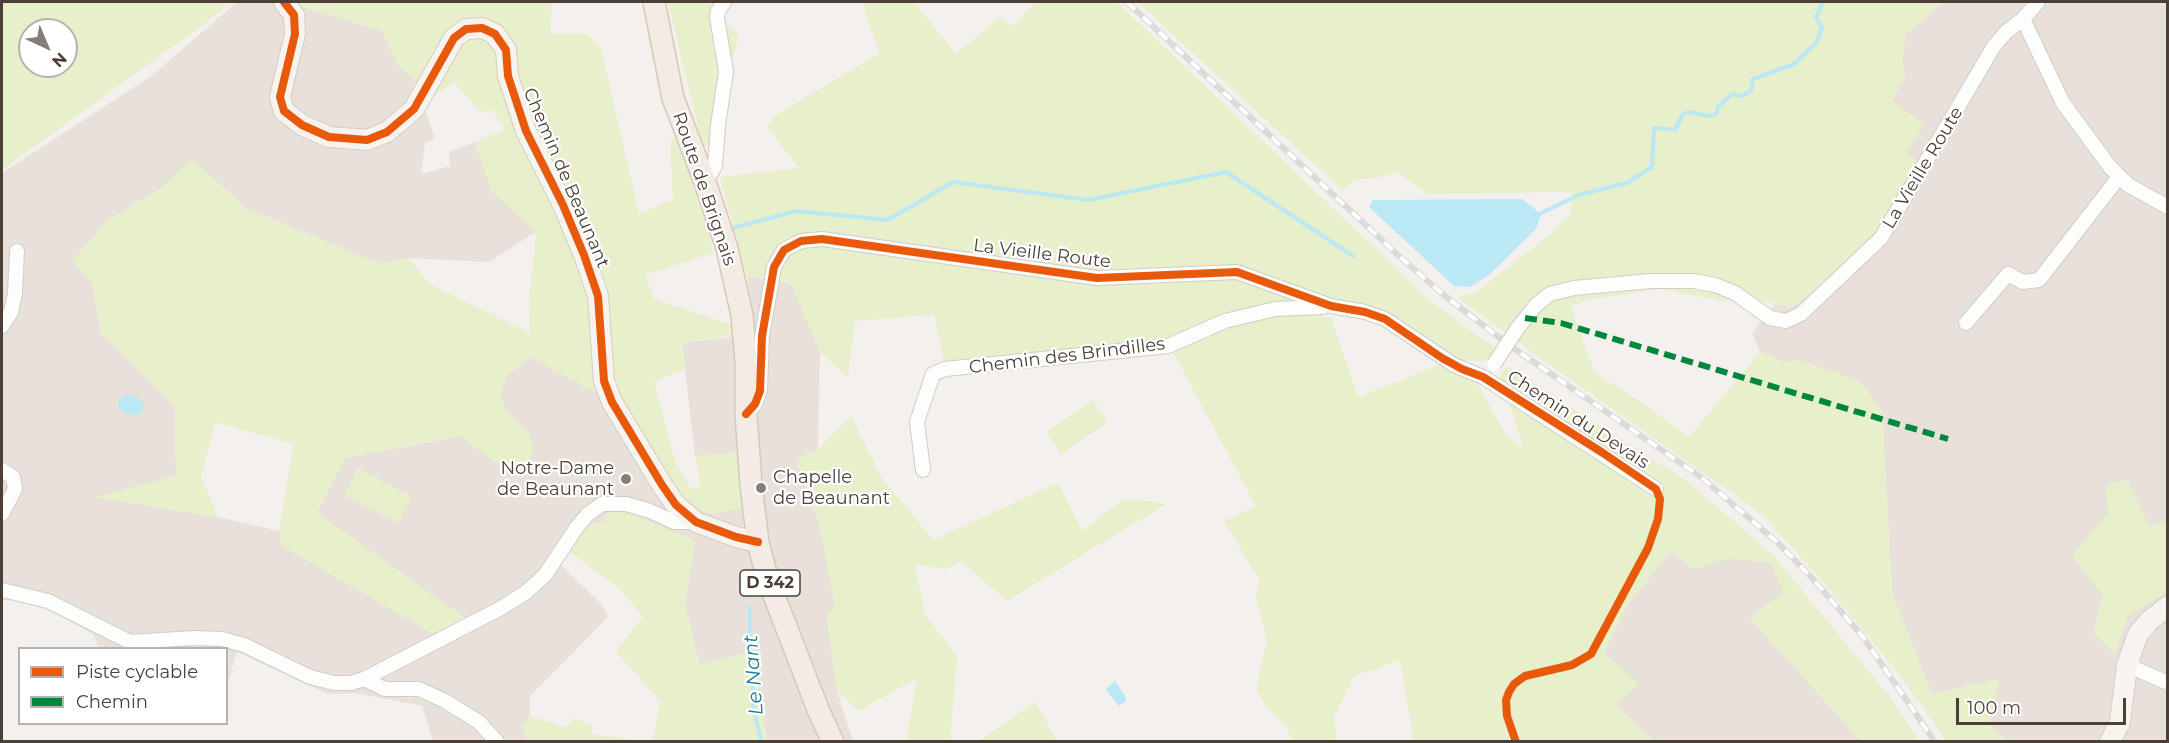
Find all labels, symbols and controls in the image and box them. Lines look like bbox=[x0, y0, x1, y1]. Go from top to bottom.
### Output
north arrow bbox=[18, 18, 78, 78]
text: N bbox=[48, 49, 71, 71]
street label: Chemin de Beaunant bbox=[518, 85, 614, 271]
street label: La Vieille Route bbox=[1878, 103, 1968, 233]
street label: Route de Brignais bbox=[668, 109, 740, 269]
street label: La Vieille Route bbox=[972, 235, 1112, 273]
street label: Chemin des Brindilles bbox=[968, 333, 1166, 379]
street label: Chemin du Devais bbox=[1503, 366, 1653, 474]
place label: Notre-Dame de Beaunant bbox=[497, 458, 614, 500]
place label: Chapelle de Beaunant bbox=[773, 467, 890, 510]
marker: Notre-Dame de Beaunant bbox=[619, 472, 633, 486]
marker: Chapelle de Beaunant bbox=[754, 481, 768, 495]
road number: D 342 bbox=[740, 570, 800, 596]
water label: Le Nant bbox=[739, 634, 769, 716]
legend bbox=[18, 647, 228, 725]
text: Piste cyclable bbox=[76, 661, 198, 683]
scale bar bbox=[1959, 686, 2128, 724]
text: Chemin bbox=[76, 691, 148, 713]
text: 100 m bbox=[1967, 697, 2021, 719]

